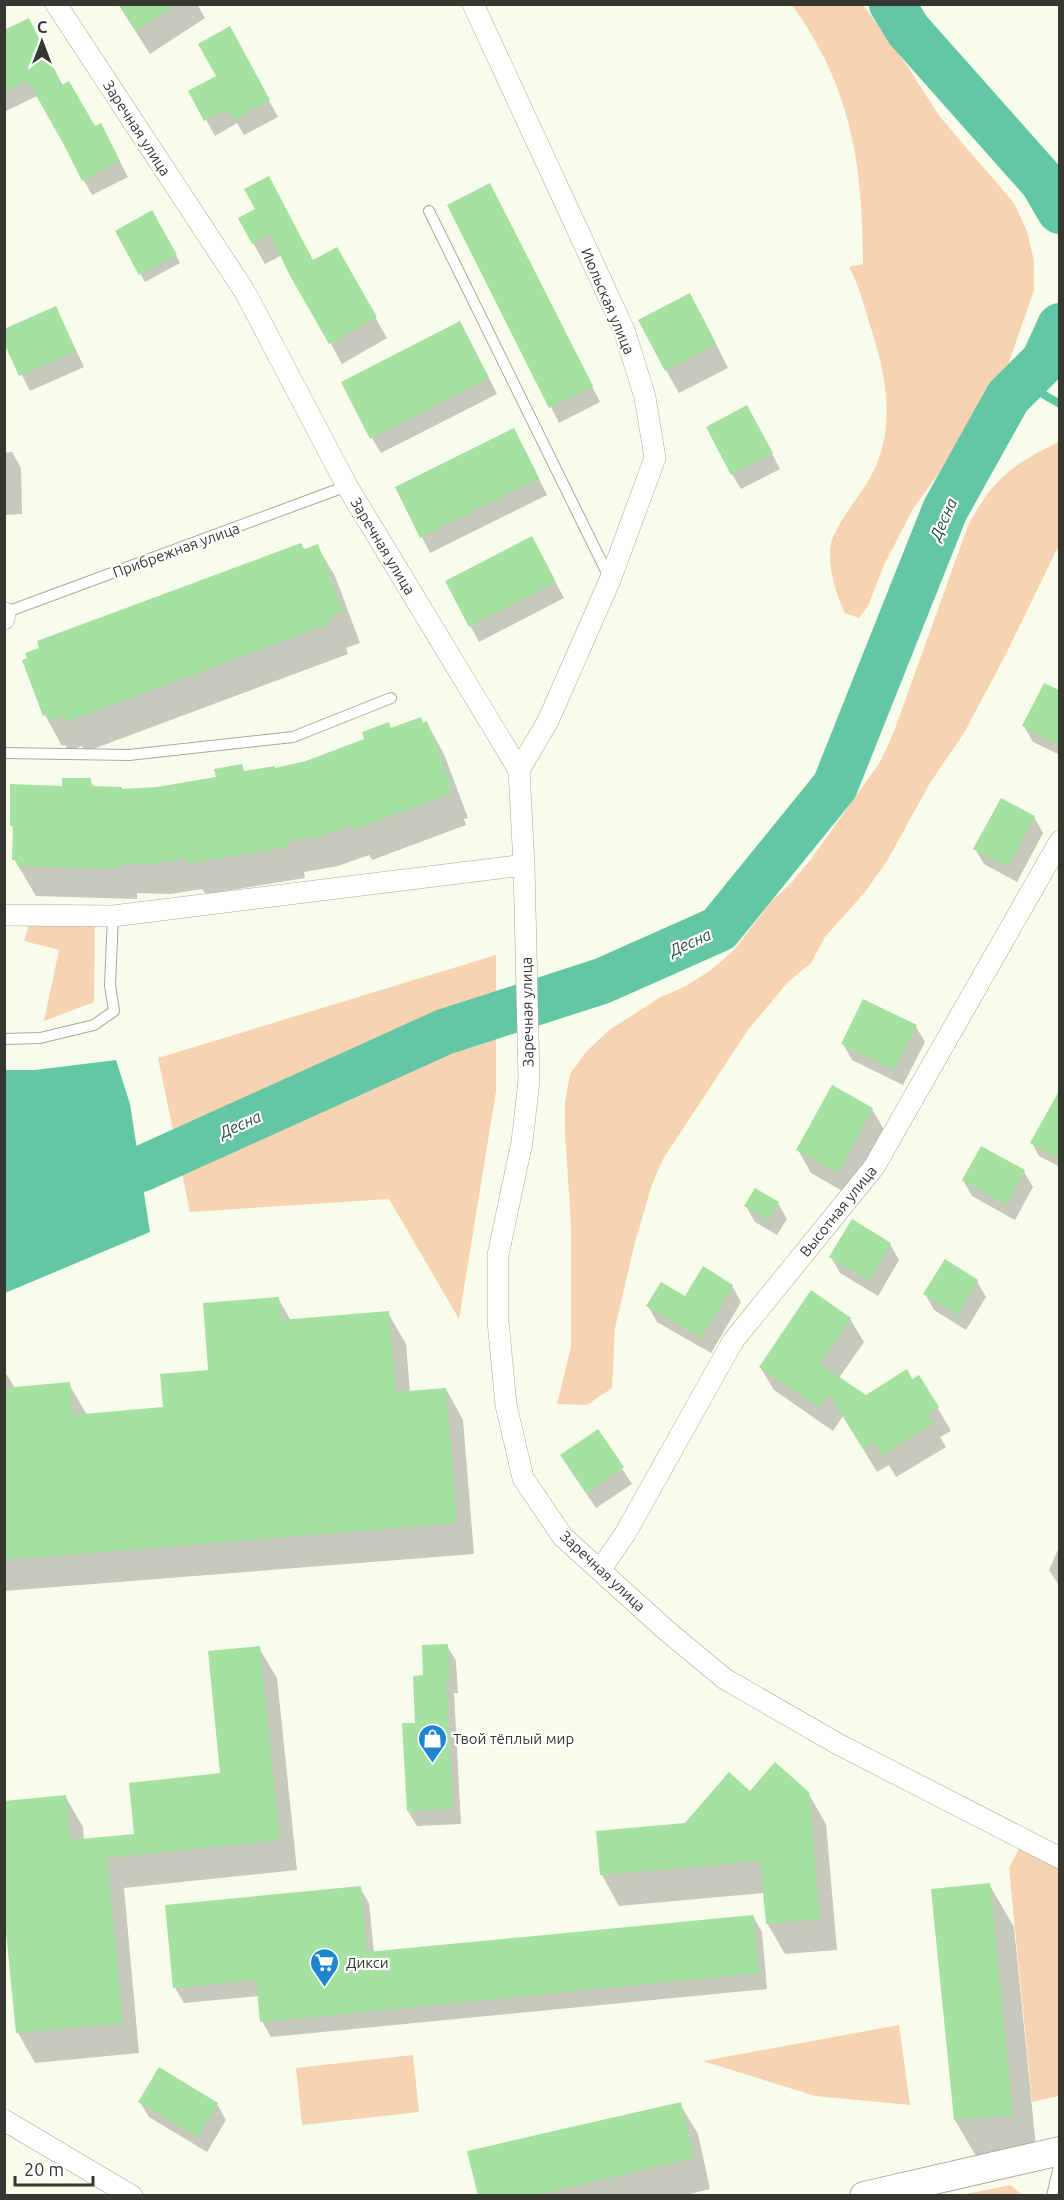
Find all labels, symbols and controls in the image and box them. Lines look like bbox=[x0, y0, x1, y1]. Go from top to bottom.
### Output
north arrow bbox=[12, 12, 72, 72]
text: С bbox=[37, 18, 47, 36]
street label: Заречная улица bbox=[100, 77, 174, 179]
street label: Июльская улица bbox=[578, 245, 638, 357]
street label: Заречная улица bbox=[347, 494, 419, 598]
water label: Десна bbox=[925, 495, 960, 545]
street label: Прибрежная улица bbox=[110, 519, 242, 581]
water label: Десна bbox=[664, 925, 714, 960]
street label: Заречная улица bbox=[518, 957, 536, 1067]
water label: Десна bbox=[214, 1107, 264, 1142]
street label: Высотная улица bbox=[796, 1162, 880, 1260]
street label: Заречная улица bbox=[557, 1527, 649, 1615]
shop icon: Твой тёплый мир bbox=[416, 1722, 448, 1764]
place label: Твой тёплый мир bbox=[453, 1730, 574, 1747]
supermarket icon: Дикси bbox=[309, 1946, 341, 1988]
place label: Дикси bbox=[346, 1954, 389, 1971]
scale bar bbox=[15, 2149, 93, 2187]
text: 20 m bbox=[24, 2159, 64, 2179]

